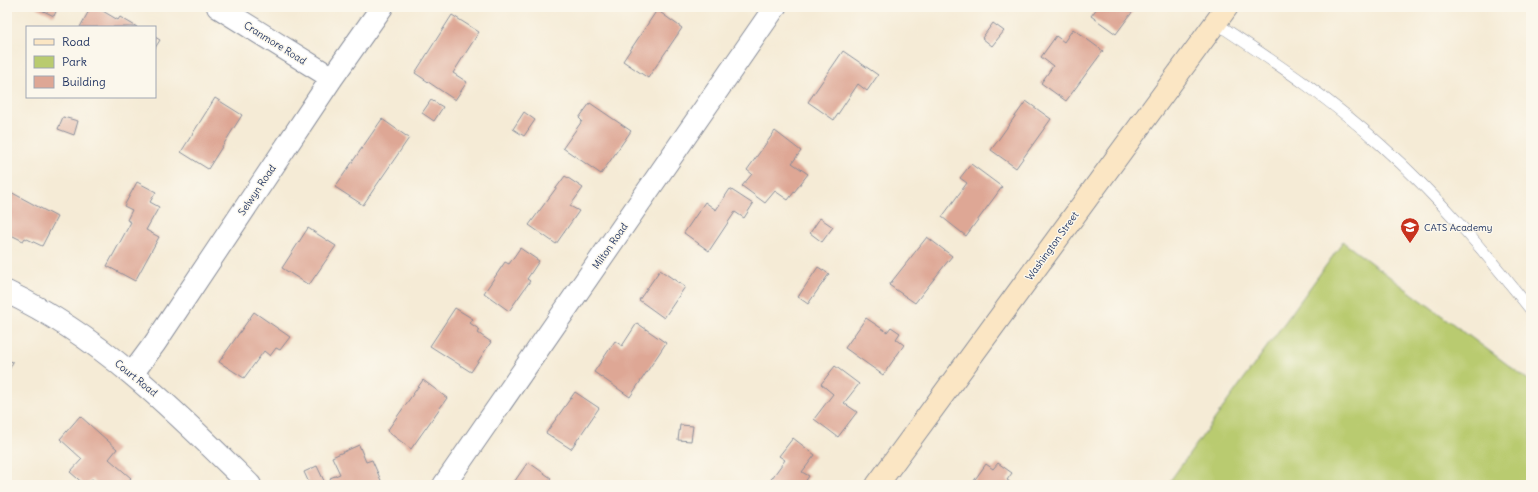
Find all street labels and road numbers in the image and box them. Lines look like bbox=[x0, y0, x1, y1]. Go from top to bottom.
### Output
street label: Cranmore Road bbox=[241, 19, 309, 67]
street label: Selwyn Road bbox=[235, 162, 279, 218]
street label: Washington Street bbox=[1023, 208, 1082, 283]
street label: Milton Road bbox=[589, 220, 631, 272]
street label: Court Road bbox=[112, 357, 160, 399]

